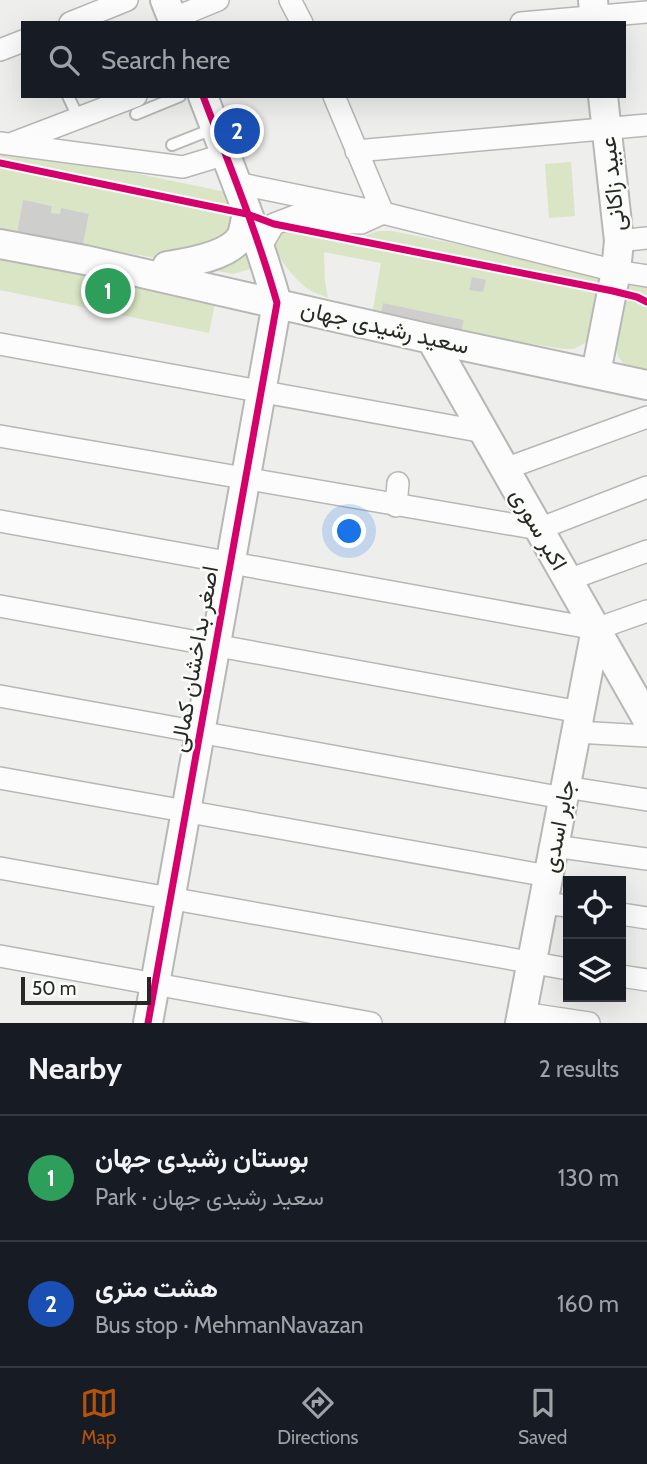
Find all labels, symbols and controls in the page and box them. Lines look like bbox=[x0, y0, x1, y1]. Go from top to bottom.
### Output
search box bbox=[21, 21, 626, 98]
icon: search bbox=[45, 41, 83, 79]
text: Search here bbox=[101, 44, 230, 76]
pin: 2 bbox=[214, 105, 260, 157]
street label: عبید زاکانی bbox=[593, 135, 632, 233]
pin: 1 bbox=[85, 265, 131, 317]
street label: سعید رشیدی جهان bbox=[298, 294, 472, 361]
street label: اکبر سوری bbox=[503, 483, 574, 575]
your location bbox=[332, 514, 366, 548]
street label: اصغر بداخشان کمالی bbox=[164, 564, 225, 755]
street label: جابر اسدی bbox=[535, 777, 582, 875]
map controls bbox=[563, 876, 626, 1002]
button: locate bbox=[563, 876, 626, 939]
button: layers bbox=[563, 939, 626, 1002]
scale bar bbox=[21, 974, 150, 1006]
text: 50 m bbox=[32, 977, 76, 1000]
text: Nearby bbox=[28, 1050, 122, 1087]
text: 2 results bbox=[539, 1055, 619, 1083]
text: بوستان رشیدی جهان bbox=[95, 1142, 309, 1174]
text: 1 bbox=[47, 1164, 55, 1192]
text: 130 m bbox=[558, 1164, 619, 1192]
text: Park · سعید رشیدی جهان bbox=[95, 1183, 324, 1211]
text: هشت متری bbox=[95, 1272, 218, 1304]
text: 2 bbox=[45, 1290, 57, 1318]
text: 160 m bbox=[557, 1290, 619, 1318]
text: Bus stop · MehmanNavazan bbox=[95, 1311, 364, 1339]
tab: Map bbox=[80, 1384, 118, 1449]
tab: Directions bbox=[277, 1384, 358, 1449]
tab: Saved bbox=[518, 1384, 567, 1449]

